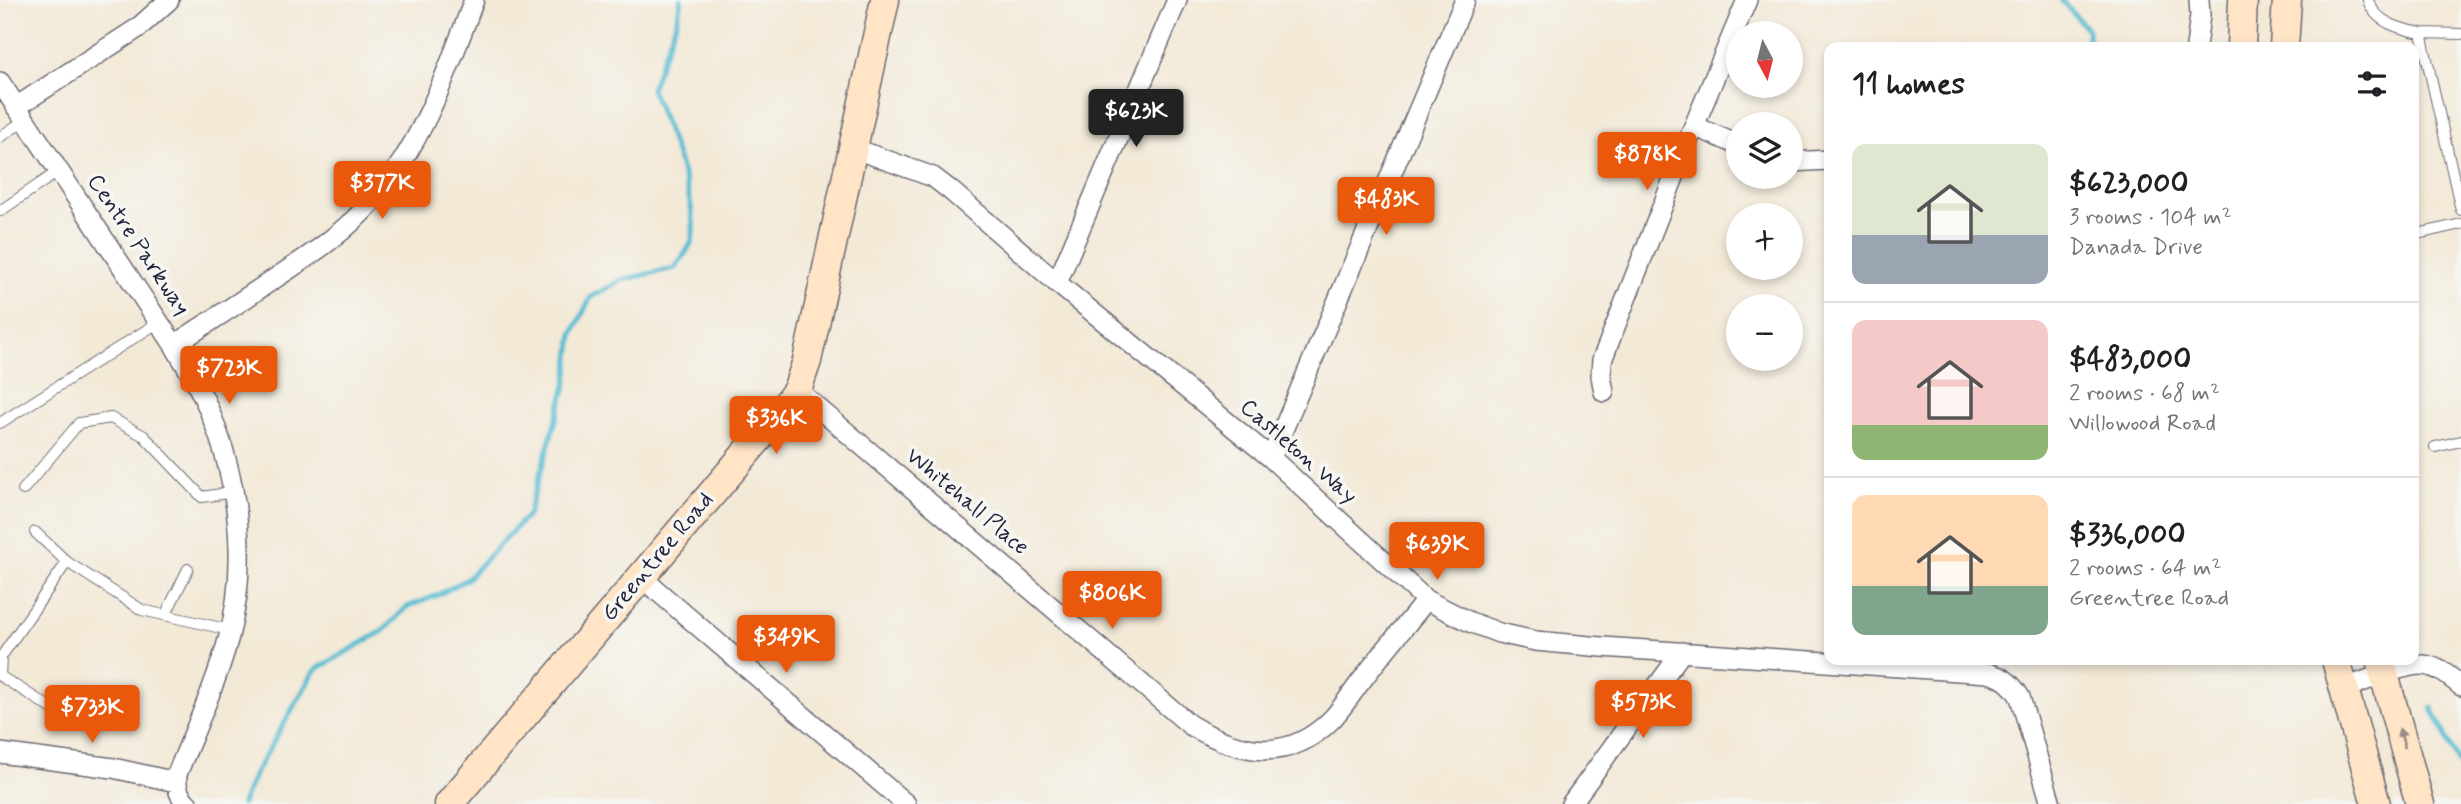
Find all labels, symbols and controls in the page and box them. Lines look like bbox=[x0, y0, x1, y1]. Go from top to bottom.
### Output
north arrow bbox=[1726, 21, 1802, 98]
map controls bbox=[1726, 21, 1803, 371]
text: 11 homes bbox=[1852, 65, 1965, 104]
icon: filters bbox=[2353, 65, 2391, 103]
pin: $623K bbox=[1087, 90, 1185, 149]
text: $623K bbox=[1104, 97, 1168, 127]
button: layers bbox=[1726, 112, 1803, 189]
pin: $878K bbox=[1598, 132, 1696, 192]
text: $878K bbox=[1614, 140, 1680, 170]
pin: $377K bbox=[333, 162, 431, 221]
text: $623,000 bbox=[2069, 164, 2189, 203]
street label: Centre Parkway bbox=[80, 169, 196, 321]
text: $377K bbox=[350, 169, 414, 199]
icon: home bbox=[1908, 172, 1992, 256]
pin: $483K bbox=[1337, 177, 1435, 237]
text: $483K bbox=[1353, 185, 1419, 215]
button: + bbox=[1726, 203, 1803, 280]
text: 3 rooms · 104 m² bbox=[2069, 203, 2232, 233]
text: Danada Drive bbox=[2069, 233, 2203, 263]
button: − bbox=[1726, 294, 1803, 371]
text: $483,000 bbox=[2069, 340, 2191, 379]
pin: $723K bbox=[180, 346, 278, 406]
icon: home bbox=[1908, 348, 1992, 432]
text: $723K bbox=[196, 354, 262, 384]
text: 2 rooms · 68 m² bbox=[2069, 379, 2220, 409]
street label: Castleton Way bbox=[1233, 393, 1363, 511]
pin: $336K bbox=[727, 396, 825, 456]
text: $336K bbox=[746, 404, 806, 434]
text: Willowood Road bbox=[2069, 409, 2216, 439]
street label: Whitehall Place bbox=[899, 442, 1035, 562]
street label: Greentree Road bbox=[595, 486, 721, 628]
text: $336,000 bbox=[2069, 515, 2186, 554]
pin: $639K bbox=[1388, 522, 1486, 582]
icon: home bbox=[1908, 523, 1992, 607]
text: $639K bbox=[1405, 530, 1469, 560]
text: 2 rooms · 64 m² bbox=[2069, 554, 2221, 584]
pin: $806K bbox=[1063, 572, 1161, 631]
text: $806K bbox=[1079, 579, 1145, 609]
text: Greentree Road bbox=[2069, 584, 2229, 614]
pin: $349K bbox=[737, 616, 835, 675]
text: $349K bbox=[753, 623, 819, 653]
pin: $573K bbox=[1594, 680, 1692, 740]
pin: $733K bbox=[43, 686, 141, 745]
text: $573K bbox=[1611, 688, 1675, 718]
text: $733K bbox=[61, 693, 123, 723]
one-way arrow bbox=[2396, 728, 2406, 749]

